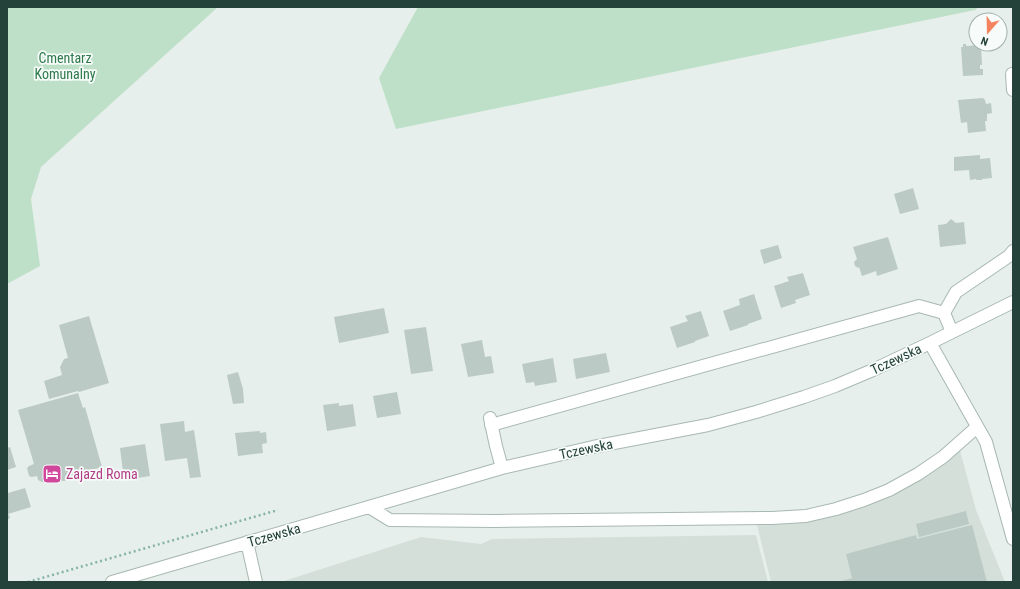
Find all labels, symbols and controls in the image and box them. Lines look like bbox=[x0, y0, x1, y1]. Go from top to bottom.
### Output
north arrow bbox=[968, 12, 1008, 52]
text: N bbox=[979, 34, 990, 48]
park label: Cmentarz Komunalny bbox=[34, 50, 96, 82]
street label: Tczewska bbox=[868, 340, 924, 378]
street label: Tczewska bbox=[558, 436, 614, 462]
hotel icon: Zajazd Roma bbox=[41, 463, 63, 485]
place label: Zajazd Roma bbox=[66, 466, 138, 482]
street label: Tczewska bbox=[246, 520, 302, 550]

